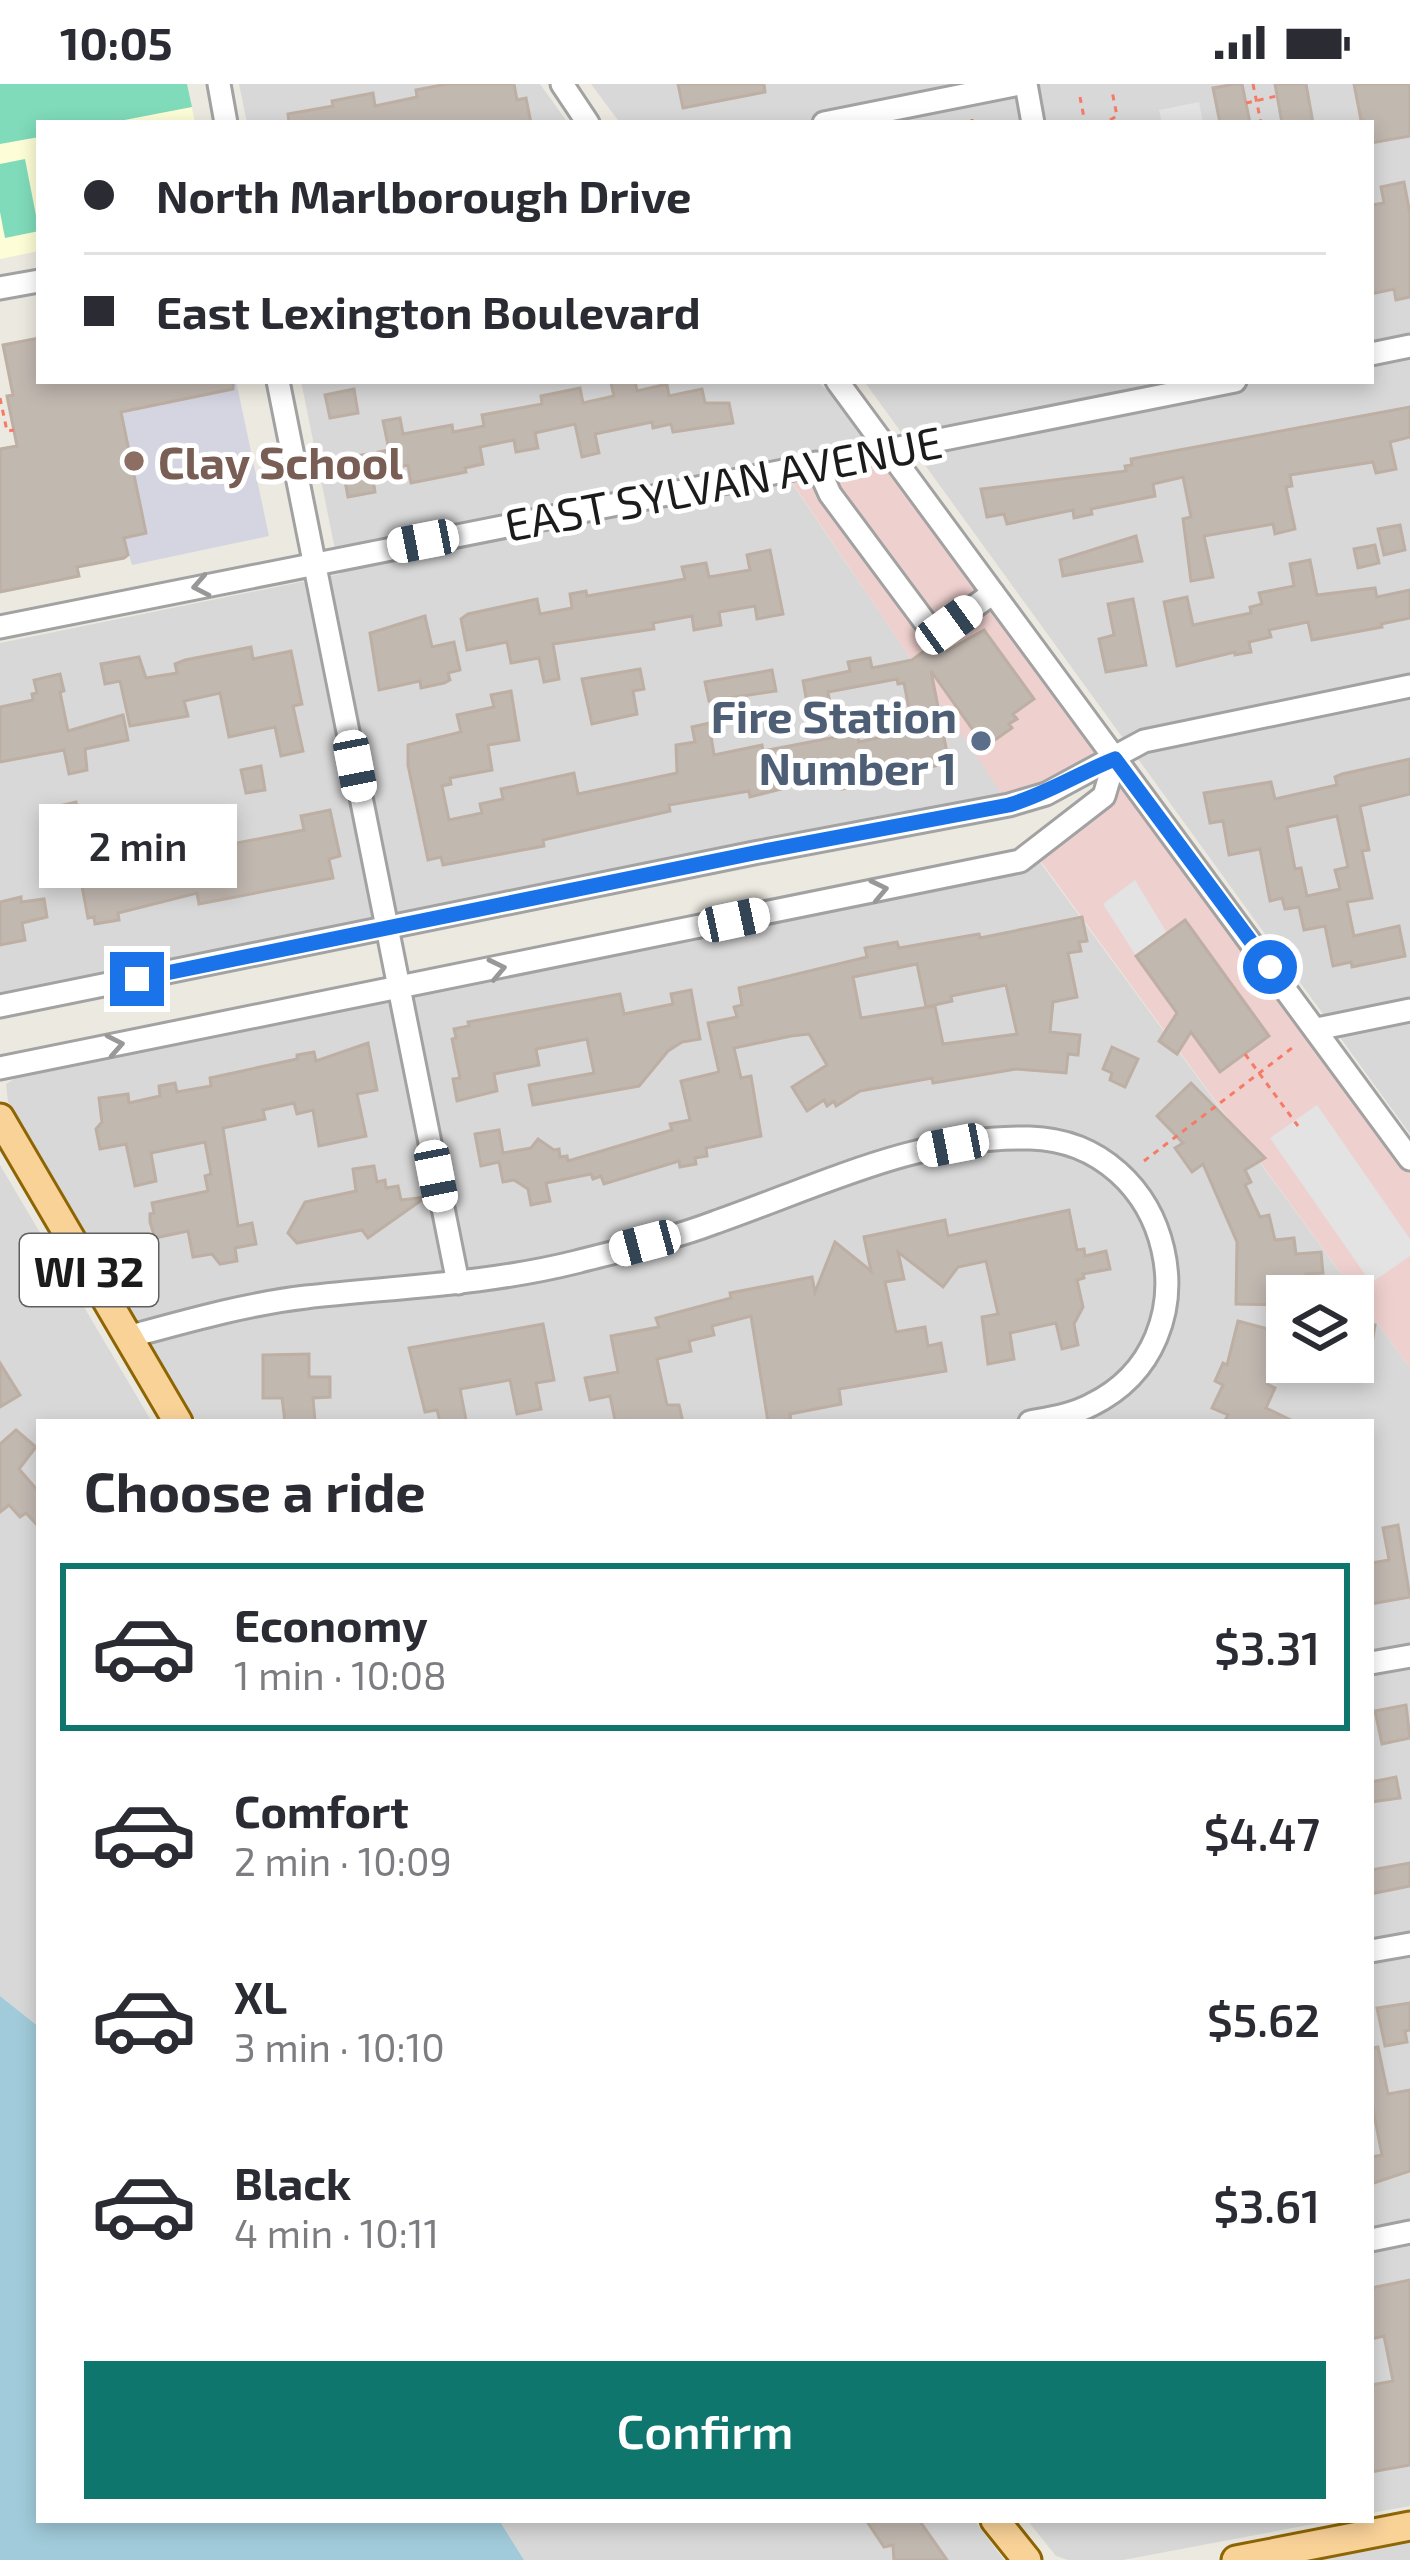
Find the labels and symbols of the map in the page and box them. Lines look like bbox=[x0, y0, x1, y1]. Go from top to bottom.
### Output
street label: EAST SYLVAN AVENUE bbox=[500, 413, 946, 551]
place label: Clay School bbox=[158, 434, 403, 489]
marker: Clay School bbox=[121, 448, 147, 474]
car bbox=[384, 516, 462, 566]
one-way arrow bbox=[192, 572, 212, 598]
car bbox=[909, 589, 989, 661]
place label: Fire Station Number 1 bbox=[711, 688, 957, 794]
car bbox=[330, 727, 380, 805]
marker: Fire Station Number 1 bbox=[968, 728, 994, 754]
callout: 2 min bbox=[38, 805, 236, 889]
one-way arrow bbox=[869, 878, 889, 903]
car bbox=[695, 895, 773, 945]
route start bbox=[1243, 940, 1297, 994]
route end bbox=[110, 952, 164, 1006]
one-way arrow bbox=[487, 957, 507, 982]
one-way arrow bbox=[104, 1034, 124, 1059]
car bbox=[914, 1120, 992, 1170]
car bbox=[411, 1137, 461, 1215]
car bbox=[606, 1216, 684, 1270]
road number: WI 32 bbox=[20, 1234, 158, 1306]

